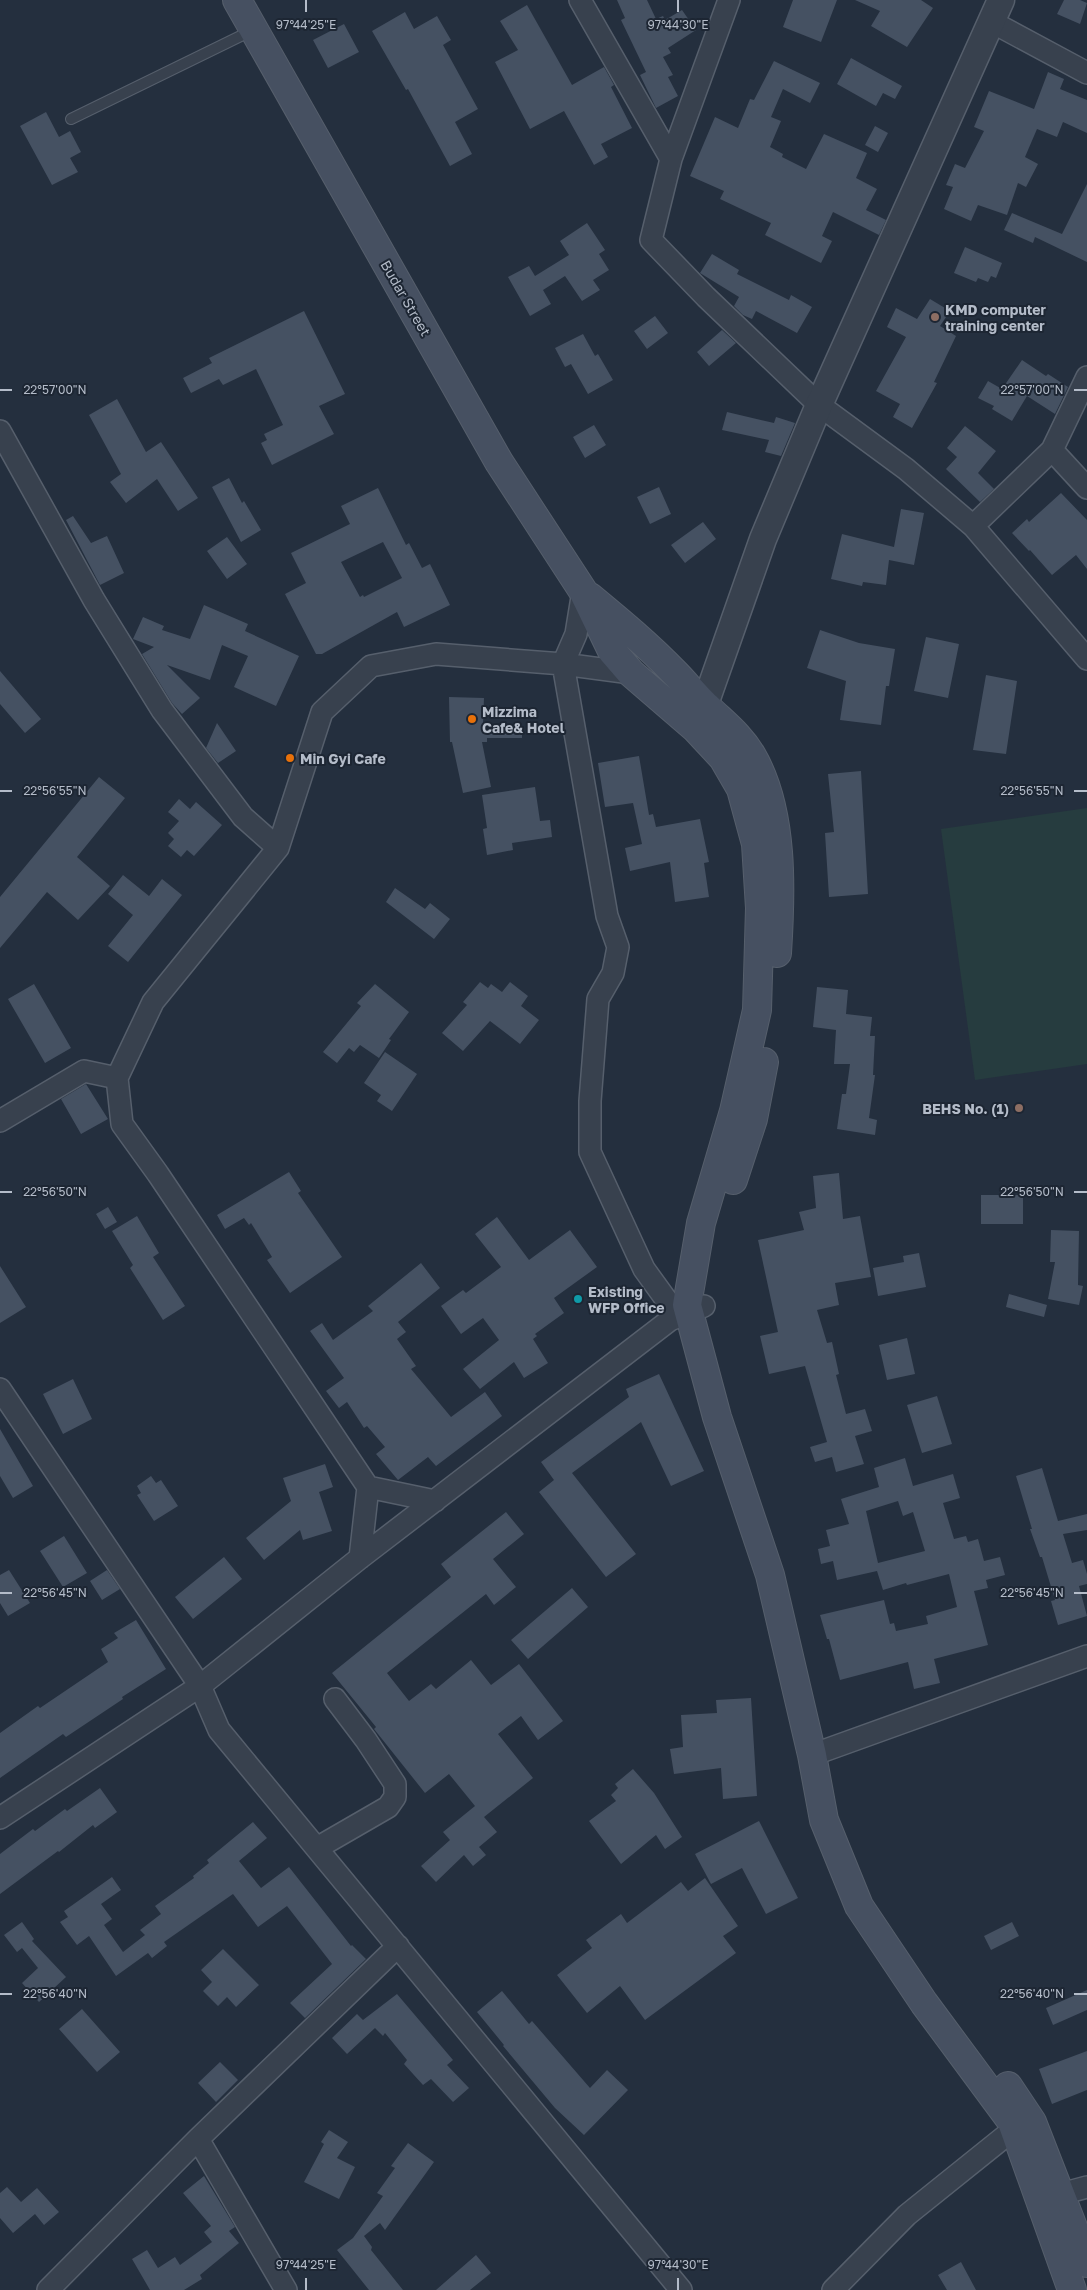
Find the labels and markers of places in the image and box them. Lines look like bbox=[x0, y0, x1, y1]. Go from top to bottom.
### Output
place label: KMD computer training center bbox=[945, 301, 1047, 334]
marker: KMD computer training center bbox=[929, 311, 941, 323]
place label: Mizzima Cafe& Hotel bbox=[482, 703, 565, 736]
marker: Mizzima Cafe& Hotel bbox=[466, 713, 478, 725]
place label: Min Gyi Cafe bbox=[300, 750, 386, 767]
marker: Min Gyi Cafe bbox=[284, 752, 296, 764]
place label: BEHS No. (1) bbox=[922, 1100, 1009, 1117]
marker: BEHS No. (1) bbox=[1013, 1102, 1025, 1114]
place label: Existing WFP Office bbox=[588, 1283, 665, 1316]
marker: Existing WFP Office bbox=[572, 1293, 584, 1305]

